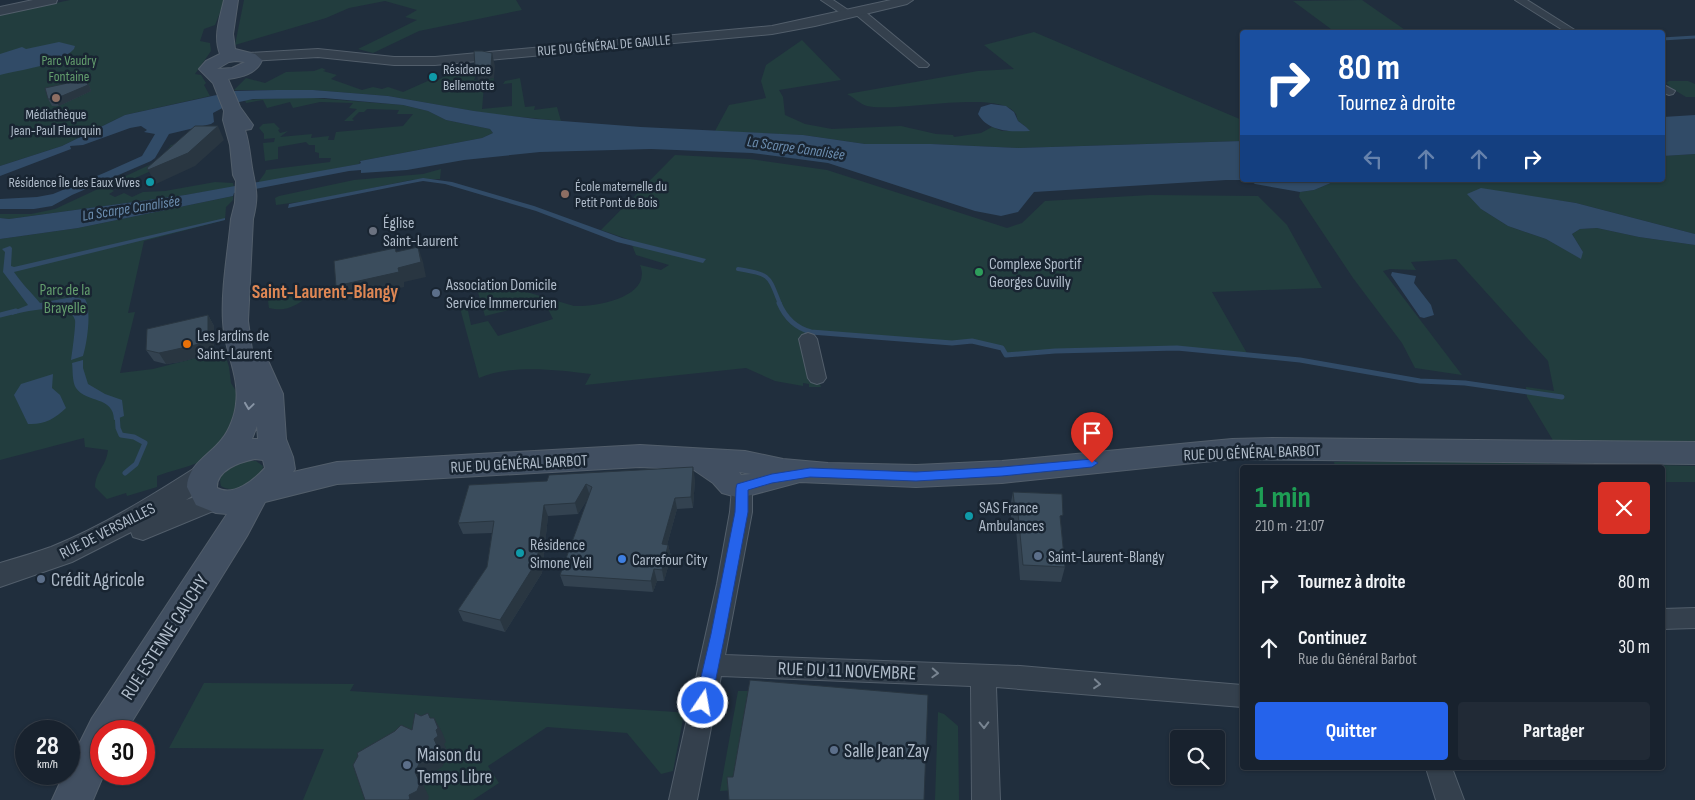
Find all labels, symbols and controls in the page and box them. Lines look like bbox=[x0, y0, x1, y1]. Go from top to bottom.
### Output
street label: RUE DU GÉNÉRAL DE GAULLE bbox=[537, 31, 672, 60]
text: 80 m bbox=[1338, 47, 1400, 90]
icon: right bbox=[1255, 50, 1320, 115]
park label: Parc Vaudry Fontaine bbox=[41, 52, 97, 85]
place label: Résidence Bellemotte bbox=[443, 61, 495, 94]
marker: Résidence Bellemotte bbox=[427, 71, 439, 83]
text: Tournez à droite bbox=[1338, 90, 1455, 117]
marker: Médiathèque Jean-Paul Fleurquin bbox=[50, 92, 62, 104]
place label: Médiathèque Jean-Paul Fleurquin bbox=[10, 106, 101, 139]
water label: La Scarpe Canalisée bbox=[746, 132, 846, 165]
icon: left bbox=[1359, 145, 1387, 173]
icon: ahead bbox=[1412, 145, 1440, 173]
icon: ahead bbox=[1465, 145, 1493, 173]
icon: right bbox=[1518, 145, 1546, 173]
place label: Résidence Île des Eaux Vives bbox=[8, 174, 140, 191]
marker: Résidence Île des Eaux Vives bbox=[144, 176, 156, 188]
place label: École maternelle du Petit Pont de Bois bbox=[575, 178, 667, 211]
marker: École maternelle du Petit Pont de Bois bbox=[559, 188, 571, 200]
water label: La Scarpe Canalisée bbox=[81, 191, 181, 226]
place label: Église Saint-Laurent bbox=[383, 214, 458, 251]
marker: Église Saint-Laurent bbox=[367, 225, 379, 237]
place label: Complexe Sportif Georges Cuvilly bbox=[989, 255, 1082, 292]
marker: Complexe Sportif Georges Cuvilly bbox=[973, 266, 985, 278]
place label: Association Domicile Service Immercurien bbox=[445, 276, 557, 313]
park label: Parc de la Brayelle bbox=[40, 281, 90, 318]
district label: Saint-Laurent-Blangy bbox=[252, 281, 398, 304]
marker: Association Domicile Service Immercurien bbox=[430, 287, 442, 299]
place label: Les Jardins de Saint-Laurent bbox=[197, 327, 272, 364]
marker: Les Jardins de Saint-Laurent bbox=[181, 338, 193, 350]
one-way arrow bbox=[244, 402, 255, 410]
pin bbox=[1071, 412, 1113, 463]
icon: arrive bbox=[1078, 419, 1106, 447]
street label: RUE DU GÉNÉRAL BARBOT bbox=[1183, 442, 1321, 465]
street label: RUE DU GÉNÉRAL BARBOT bbox=[450, 451, 589, 478]
text: 1 min bbox=[1255, 480, 1311, 516]
button: close bbox=[1598, 482, 1650, 534]
street label: RUE DE VERSAILLES bbox=[57, 499, 159, 564]
place label: SAS France Ambulances bbox=[978, 499, 1045, 536]
marker: SAS France Ambulances bbox=[963, 510, 975, 522]
text: 210 m · 21:07 bbox=[1255, 517, 1324, 536]
place label: Résidence Simone Veil bbox=[530, 536, 592, 573]
marker: Résidence Simone Veil bbox=[514, 547, 526, 559]
place label: Saint-Laurent-Blangy bbox=[1048, 548, 1164, 567]
marker: Saint-Laurent-Blangy bbox=[1032, 550, 1044, 562]
place label: Carrefour City bbox=[632, 551, 708, 570]
marker: Carrefour City bbox=[616, 553, 628, 565]
place label: Crédit Agricole bbox=[51, 569, 145, 592]
icon: right bbox=[1255, 569, 1283, 597]
street label: RUE ESTENNE CAUCHY bbox=[116, 571, 214, 704]
text: Tournez à droite bbox=[1298, 571, 1406, 594]
text: 80 m bbox=[1618, 571, 1650, 594]
marker: Crédit Agricole bbox=[35, 573, 47, 585]
text: Continuez bbox=[1298, 627, 1367, 650]
icon: ahead bbox=[1255, 634, 1283, 662]
text: 30 m bbox=[1618, 636, 1650, 659]
text: Rue du Général Barbot bbox=[1298, 650, 1417, 669]
street label: RUE DU 11 NOVEMBRE bbox=[777, 658, 917, 685]
one-way arrow bbox=[931, 668, 939, 679]
position arrow bbox=[676, 676, 728, 728]
one-way arrow bbox=[1093, 678, 1101, 689]
button: Quitter bbox=[1255, 702, 1448, 760]
button: Partager bbox=[1458, 702, 1650, 760]
speed limit sign: 30 bbox=[90, 720, 155, 785]
one-way arrow bbox=[979, 721, 990, 729]
map controls bbox=[1170, 730, 1225, 785]
button: search bbox=[1170, 730, 1225, 785]
text: 28 bbox=[36, 731, 59, 762]
place label: Salle Jean Zay bbox=[844, 740, 930, 763]
place label: Maison du Temps Libre bbox=[417, 744, 492, 789]
marker: Salle Jean Zay bbox=[828, 744, 840, 756]
text: km/h bbox=[37, 757, 58, 772]
marker: Maison du Temps Libre bbox=[401, 759, 413, 771]

